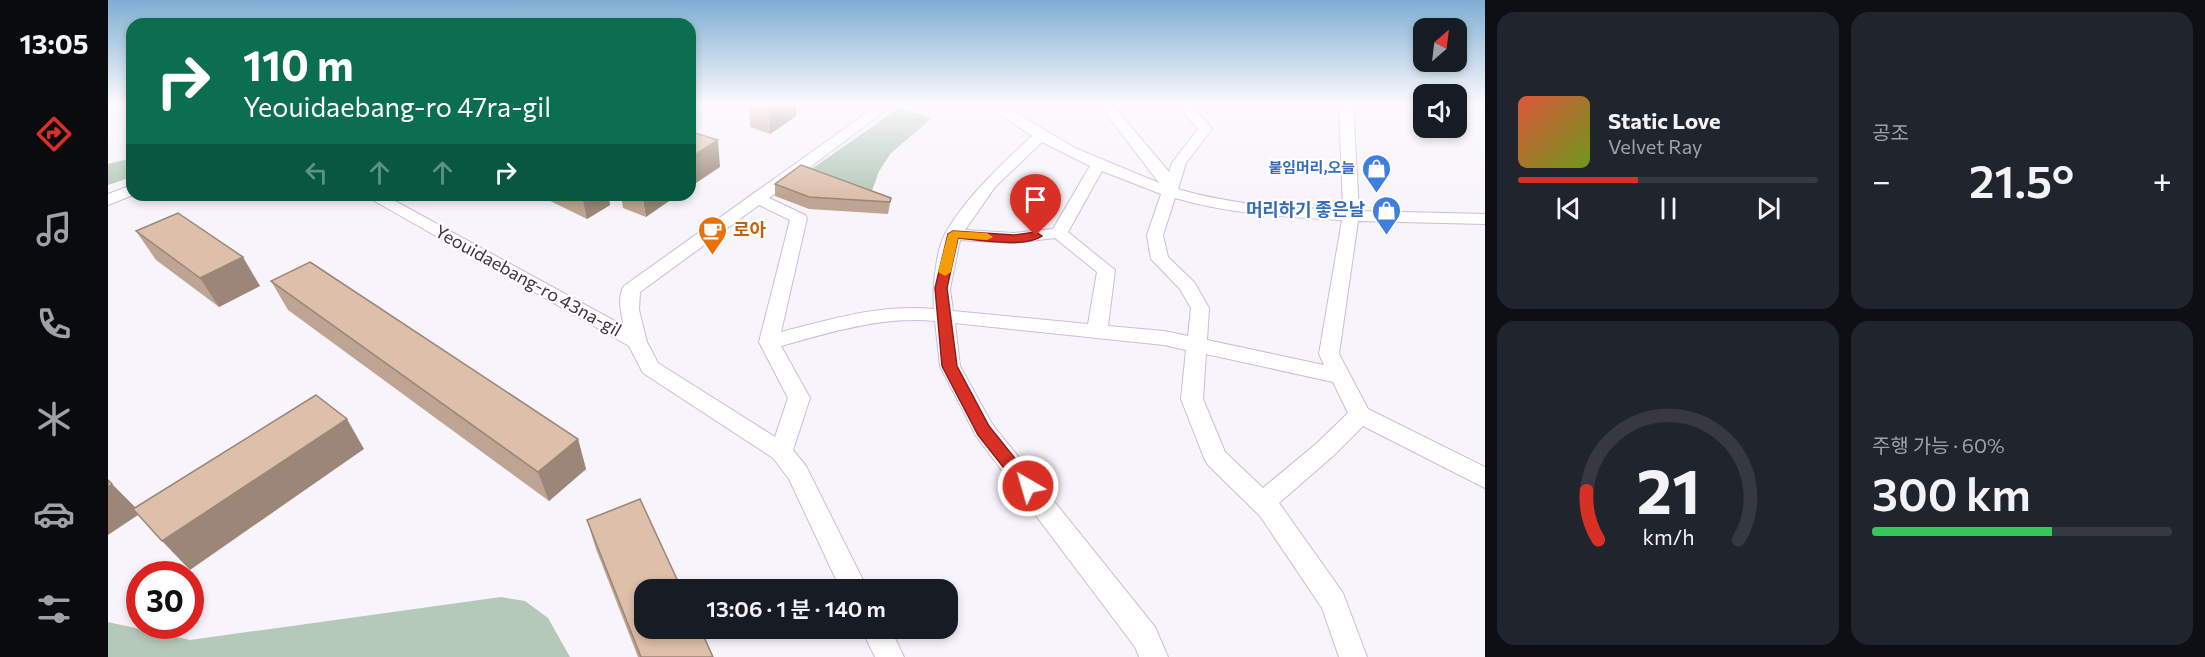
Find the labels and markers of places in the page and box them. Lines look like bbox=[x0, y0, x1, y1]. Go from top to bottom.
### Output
shop icon: 붙임머리,오늘 bbox=[1360, 152, 1392, 194]
place label: 붙임머리,오늘 bbox=[1268, 158, 1355, 176]
pin bbox=[1010, 174, 1061, 236]
shop icon: 머리하기 좋은날 bbox=[1370, 194, 1402, 236]
place label: 머리하기 좋은날 bbox=[1246, 198, 1365, 220]
cafe icon: 로아 bbox=[696, 214, 728, 256]
place label: 로아 bbox=[733, 218, 767, 240]

